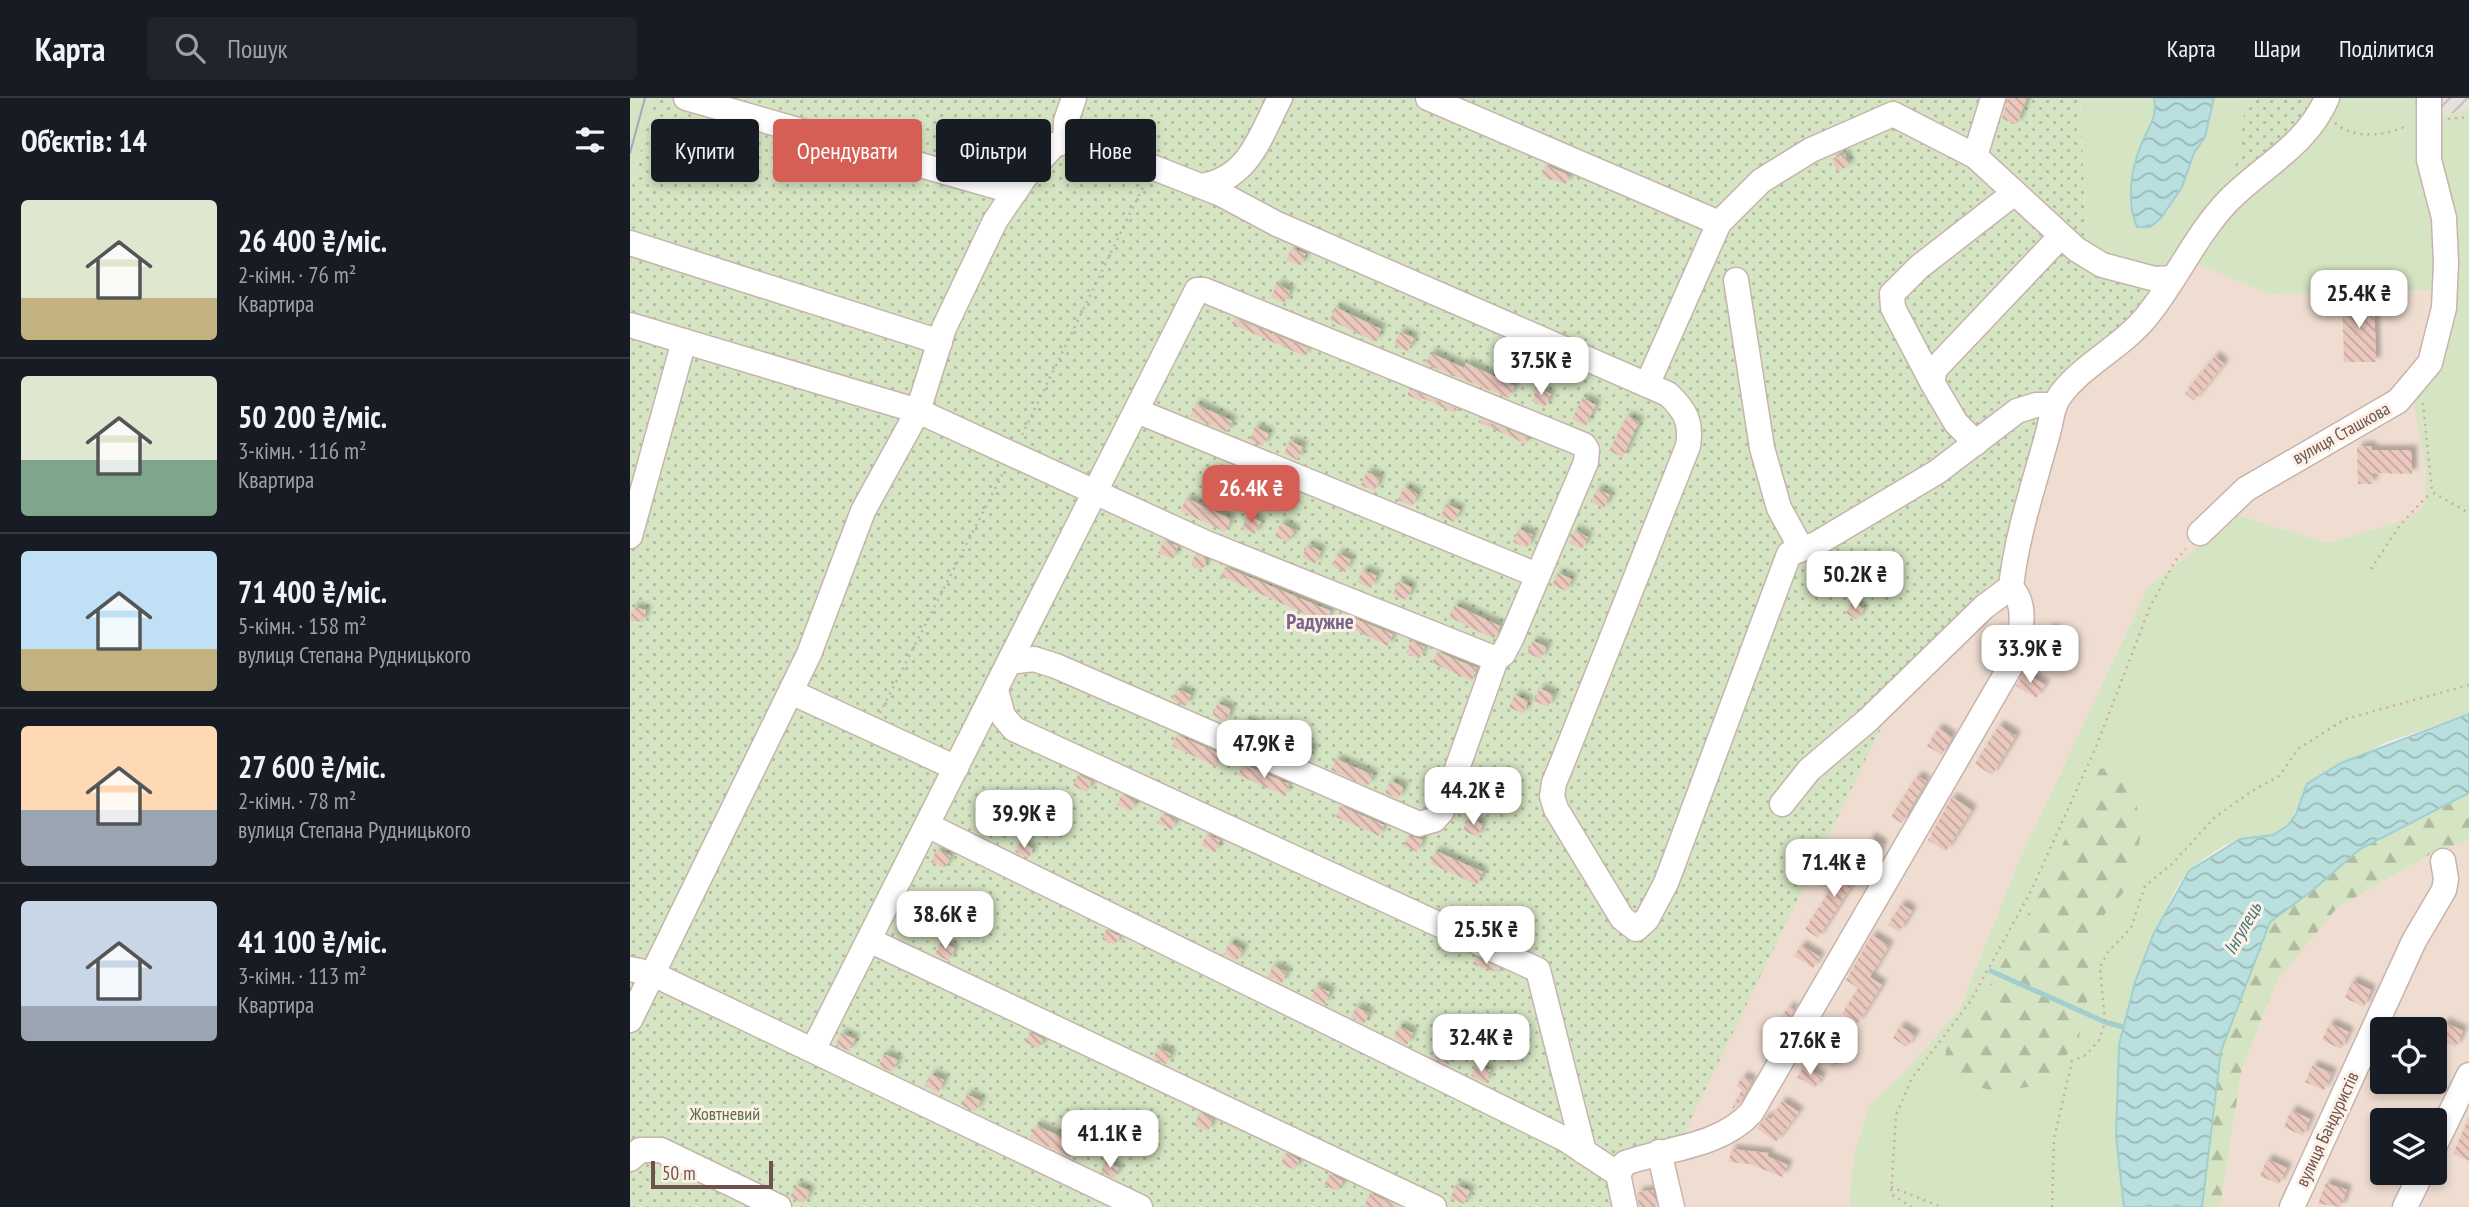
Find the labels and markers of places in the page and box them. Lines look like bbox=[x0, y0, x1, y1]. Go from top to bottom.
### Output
pin: 25.4K ₴ bbox=[2294, 271, 2424, 330]
pin: 37.5K ₴ bbox=[1476, 338, 1606, 397]
pin: 26.4K ₴ bbox=[1186, 466, 1316, 525]
pin: 50.2K ₴ bbox=[1790, 552, 1920, 611]
pin: 33.9K ₴ bbox=[1965, 626, 2095, 685]
pin: 47.9K ₴ bbox=[1199, 720, 1329, 780]
pin: 44.2K ₴ bbox=[1408, 768, 1538, 827]
pin: 39.9K ₴ bbox=[959, 790, 1089, 850]
pin: 71.4K ₴ bbox=[1769, 840, 1899, 899]
pin: 38.6K ₴ bbox=[880, 892, 1010, 951]
pin: 25.5K ₴ bbox=[1421, 906, 1551, 966]
pin: 32.4K ₴ bbox=[1416, 1014, 1546, 1074]
pin: 27.6K ₴ bbox=[1745, 1018, 1875, 1077]
pin: 41.1K ₴ bbox=[1045, 1110, 1175, 1170]

